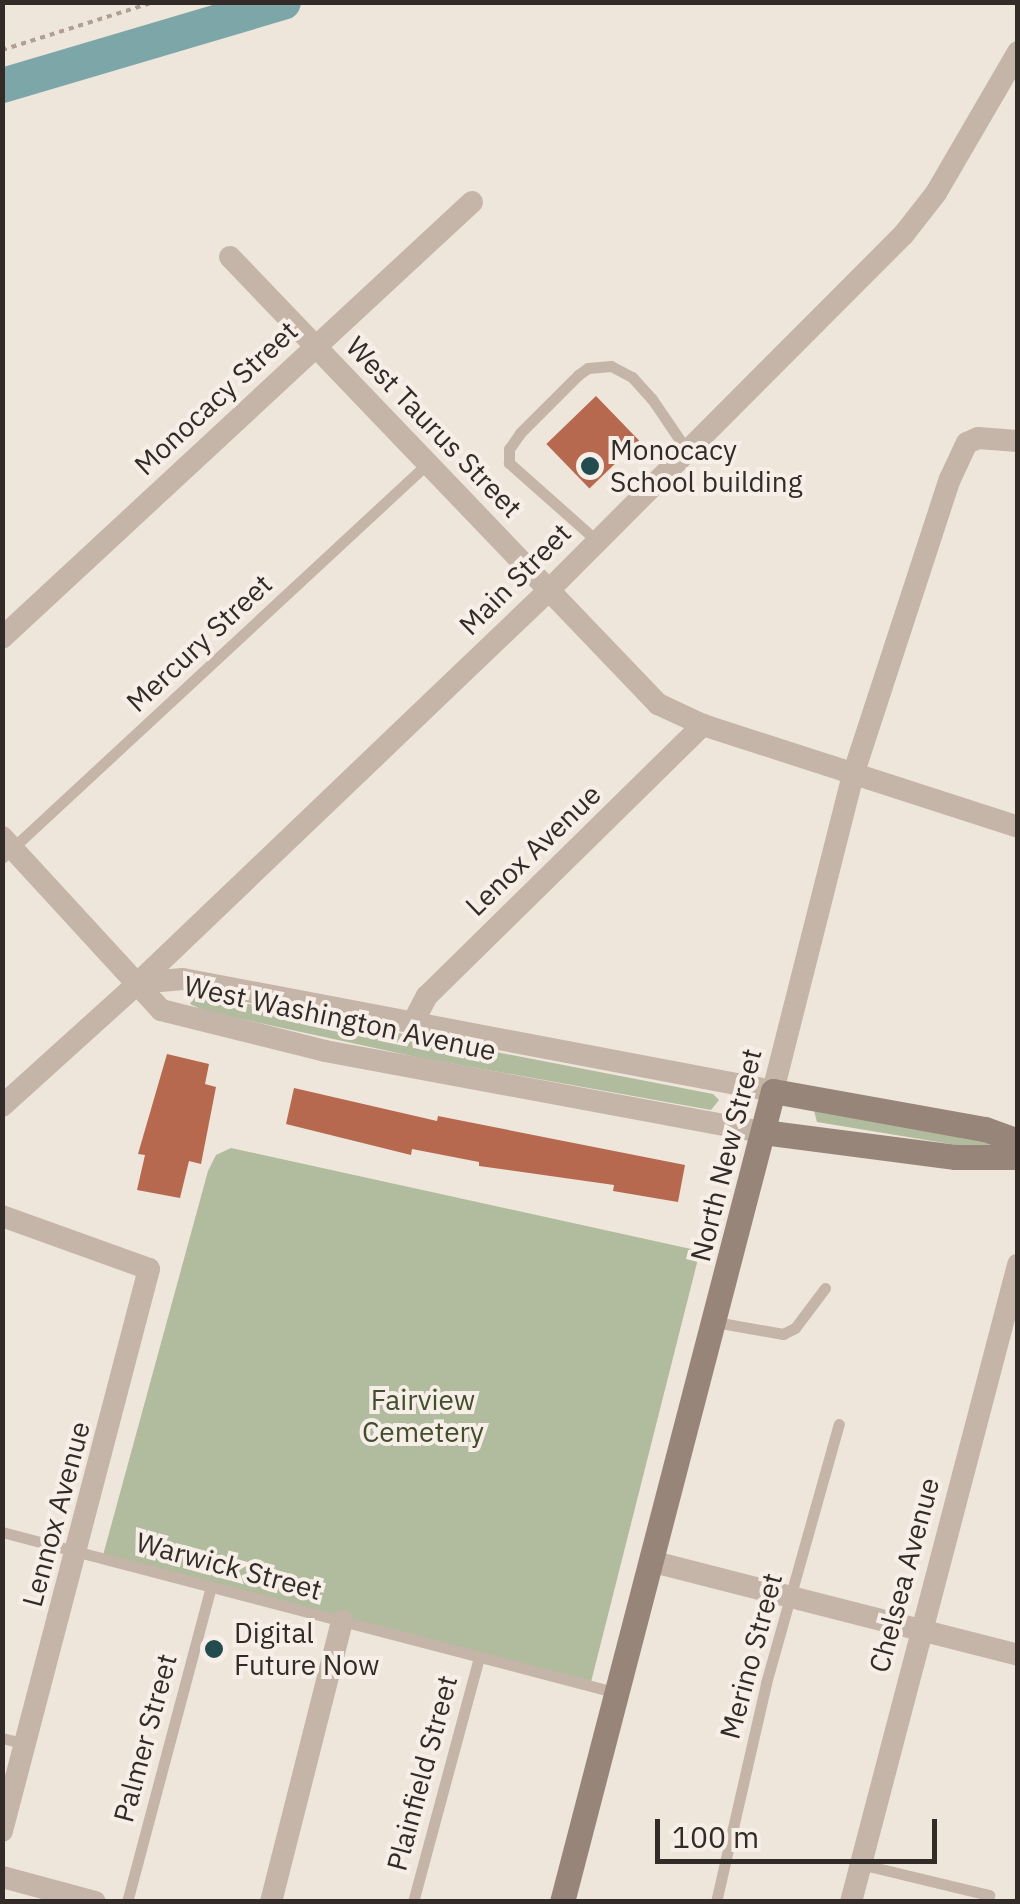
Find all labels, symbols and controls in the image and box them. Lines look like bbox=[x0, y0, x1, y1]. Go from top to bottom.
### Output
street label: Monocacy Street bbox=[128, 314, 304, 482]
street label: West Taurus Street bbox=[339, 330, 529, 524]
place label: Monocacy School building bbox=[610, 433, 803, 499]
marker: Monocacy School building bbox=[579, 455, 601, 477]
street label: Main Street bbox=[452, 516, 578, 642]
street label: Mercury Street bbox=[119, 567, 279, 719]
street label: Lenox Avenue bbox=[459, 777, 607, 923]
street label: West Washington Avenue bbox=[181, 969, 499, 1067]
street label: North New Street bbox=[683, 1045, 769, 1265]
park label: Fairview Cemetery bbox=[362, 1383, 484, 1449]
street label: Lennox Avenue bbox=[15, 1418, 97, 1610]
street label: Chelsea Avenue bbox=[862, 1474, 946, 1676]
street label: Warwick Street bbox=[133, 1525, 325, 1607]
street label: Merino Street bbox=[713, 1569, 789, 1743]
place label: Digital Future Now bbox=[234, 1616, 380, 1682]
marker: Digital Future Now bbox=[203, 1638, 225, 1660]
street label: Palmer Street bbox=[106, 1650, 184, 1826]
street label: Plainfield Street bbox=[380, 1672, 464, 1874]
scale bar bbox=[660, 1799, 942, 1861]
text: 100 m bbox=[672, 1817, 759, 1856]

